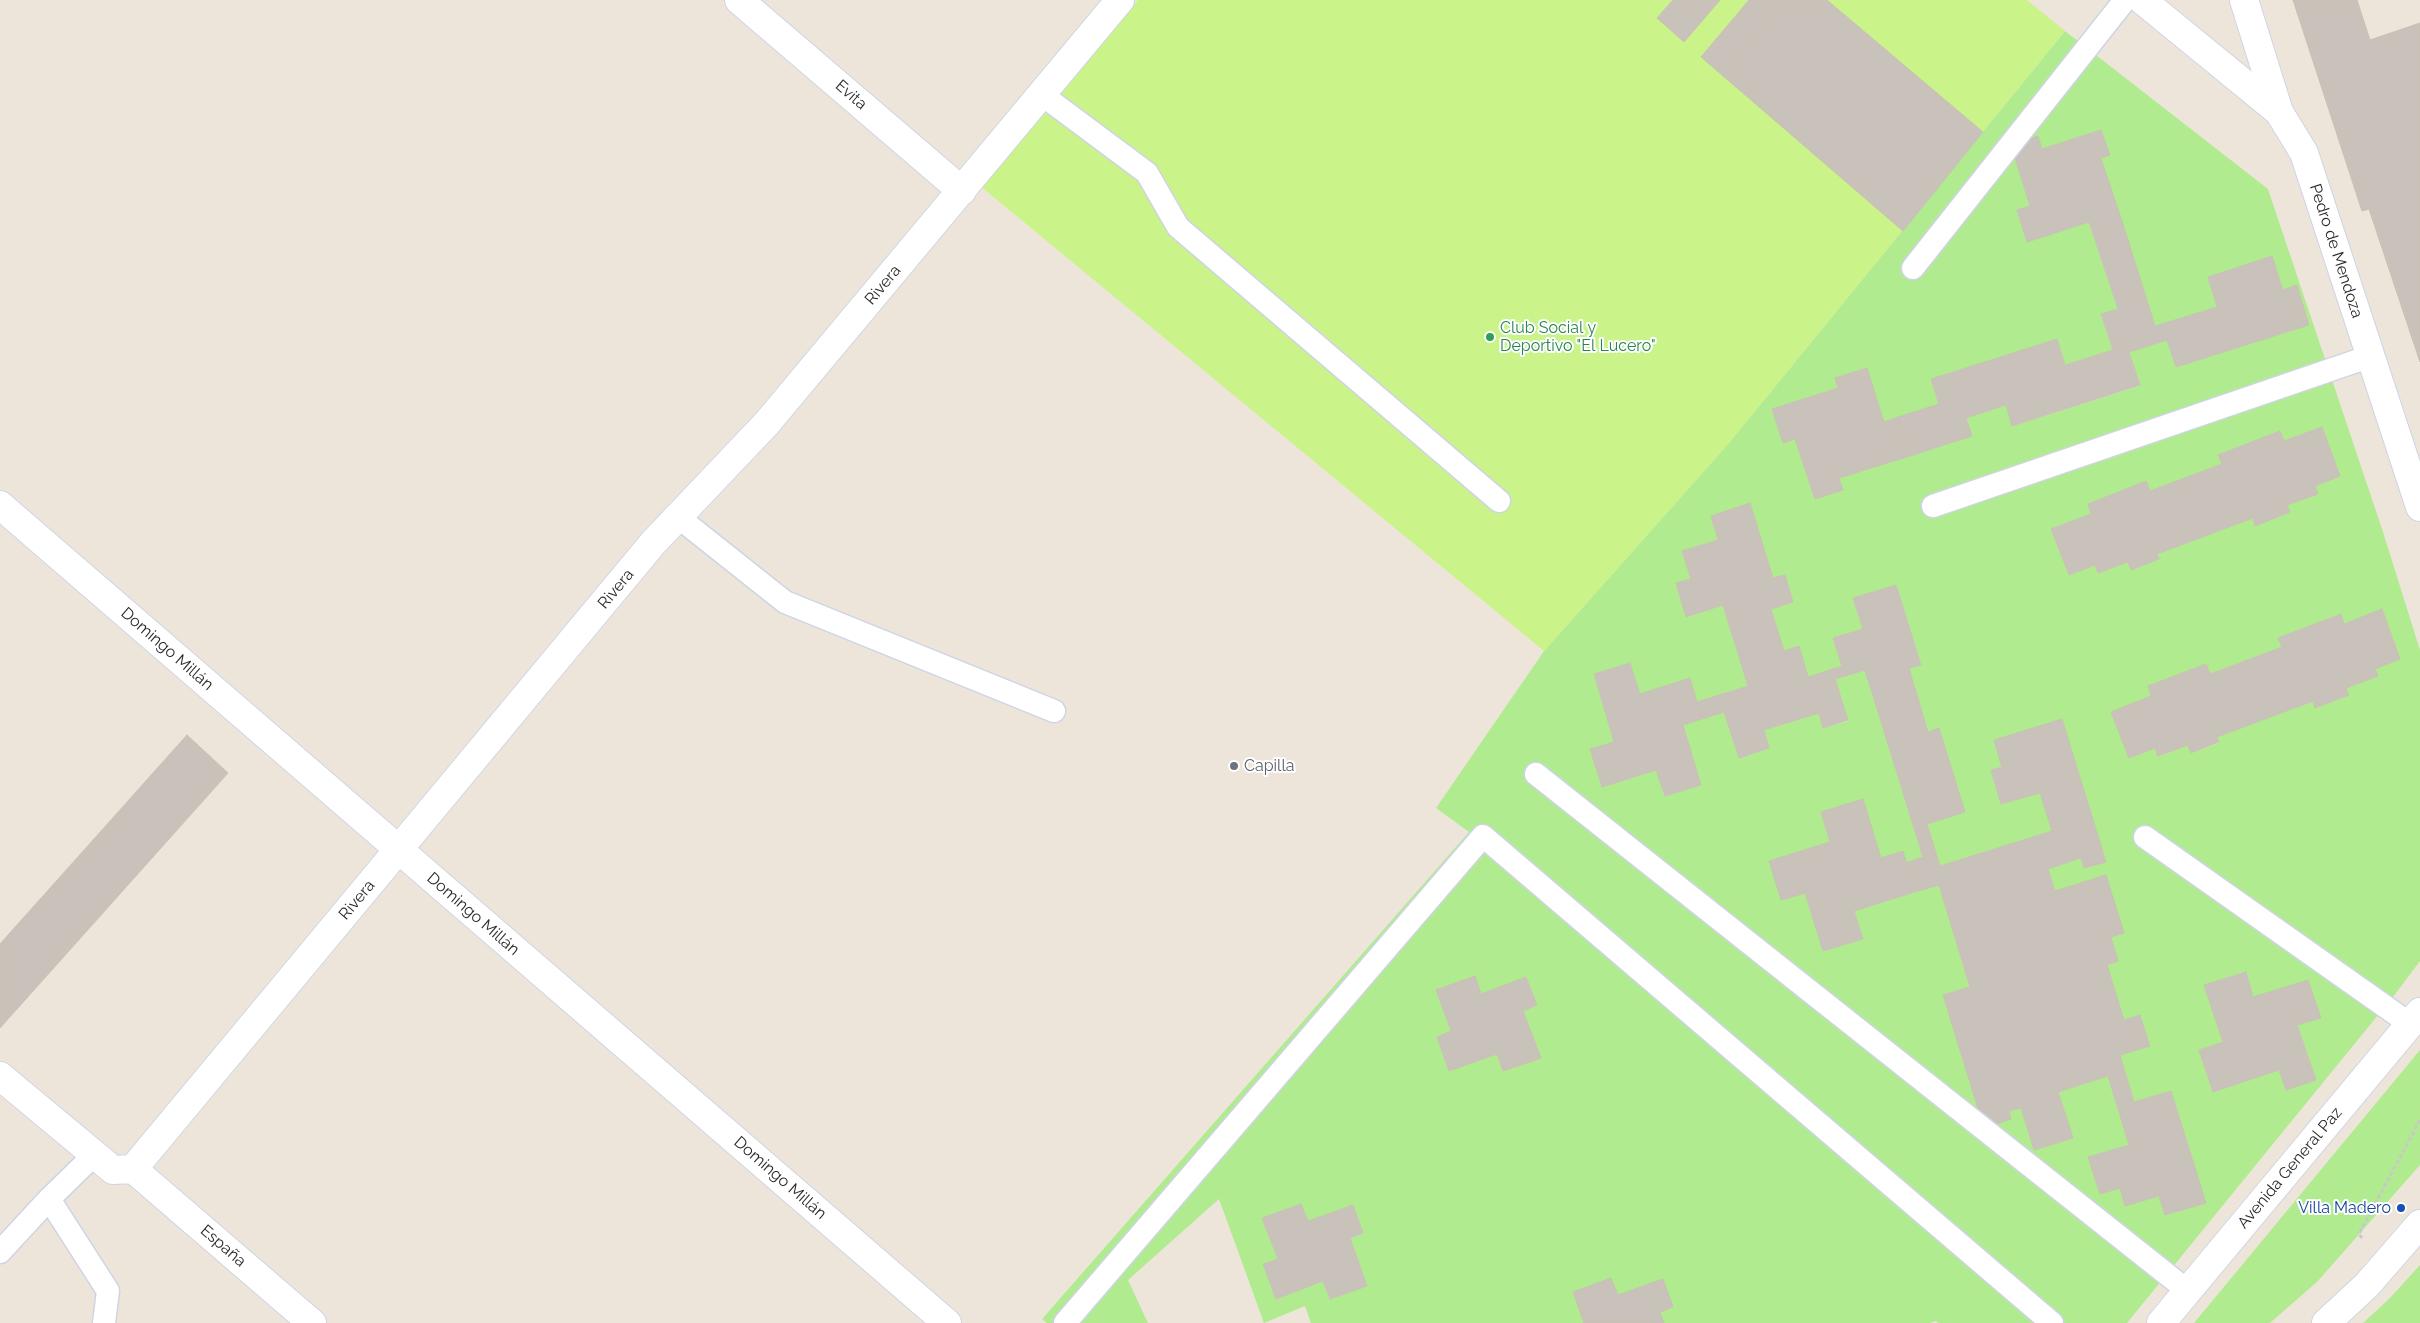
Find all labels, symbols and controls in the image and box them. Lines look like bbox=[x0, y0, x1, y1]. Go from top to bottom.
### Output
street label: Evita bbox=[831, 76, 871, 114]
street label: Pedro de Mendoza bbox=[2305, 181, 2367, 321]
street label: Rivera bbox=[861, 261, 905, 309]
place label: Club Social y Deportivo "El Lucero" bbox=[1500, 318, 1656, 356]
marker: Club Social y Deportivo "El Lucero" bbox=[1484, 331, 1496, 343]
street label: Rivera bbox=[594, 565, 638, 613]
street label: Domingo Millán bbox=[117, 604, 217, 694]
place label: Capilla bbox=[1244, 756, 1294, 776]
marker: Capilla bbox=[1228, 760, 1240, 772]
street label: Domingo Millán bbox=[423, 869, 523, 959]
street label: Rivera bbox=[335, 876, 379, 924]
street label: Avenida General Paz bbox=[2234, 1104, 2346, 1232]
street label: Domingo Millán bbox=[730, 1133, 830, 1223]
place label: Villa Madero bbox=[2298, 1198, 2391, 1218]
marker: Villa Madero bbox=[2395, 1202, 2407, 1214]
street label: España bbox=[196, 1221, 250, 1271]

